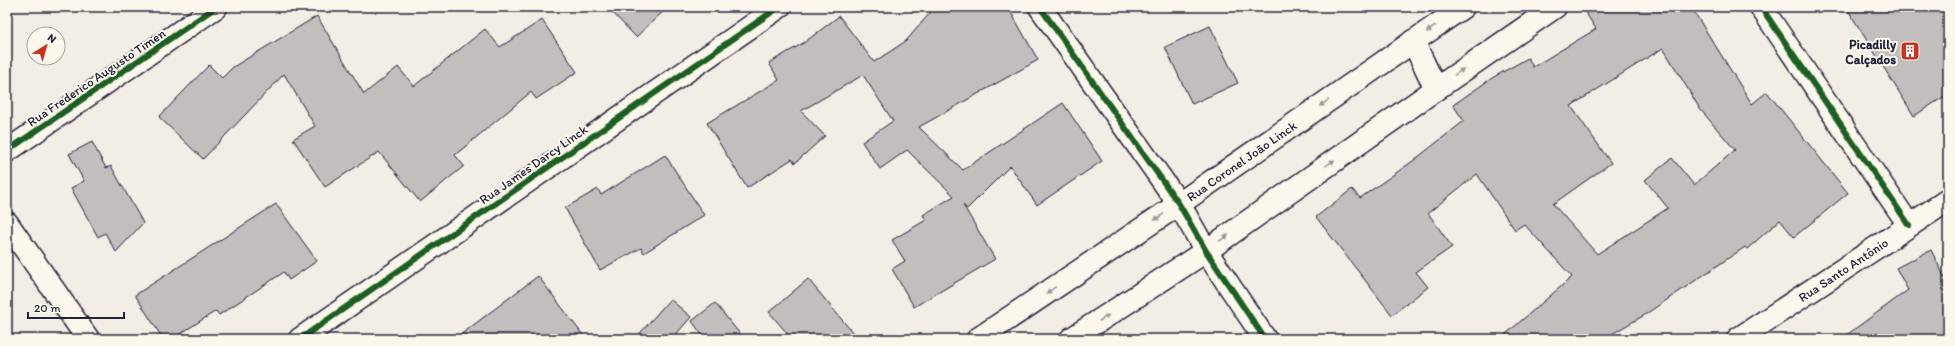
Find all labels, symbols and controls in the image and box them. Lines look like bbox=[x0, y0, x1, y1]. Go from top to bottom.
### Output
street label: Rua Frederico Augusto Timen bbox=[24, 25, 169, 129]
one-way arrow bbox=[1425, 25, 1436, 33]
north arrow bbox=[26, 26, 66, 66]
text: N bbox=[45, 31, 59, 46]
place label: Picadilly Calçados bbox=[1845, 37, 1897, 68]
building icon: Picadilly Calçados bbox=[1899, 40, 1921, 62]
one-way arrow bbox=[1454, 69, 1465, 76]
one-way arrow bbox=[1319, 99, 1329, 107]
street label: Rua Coronel João Linck bbox=[1184, 118, 1300, 204]
street label: Rua James Darcy Linck bbox=[476, 121, 590, 207]
one-way arrow bbox=[1325, 159, 1335, 167]
one-way arrow bbox=[1154, 213, 1165, 221]
one-way arrow bbox=[1219, 234, 1229, 242]
street label: Rua Santo Antônio bbox=[1796, 235, 1891, 305]
one-way arrow bbox=[1046, 286, 1057, 294]
scale bar bbox=[28, 294, 124, 320]
text: 20 m bbox=[34, 301, 61, 315]
one-way arrow bbox=[1099, 314, 1109, 322]

